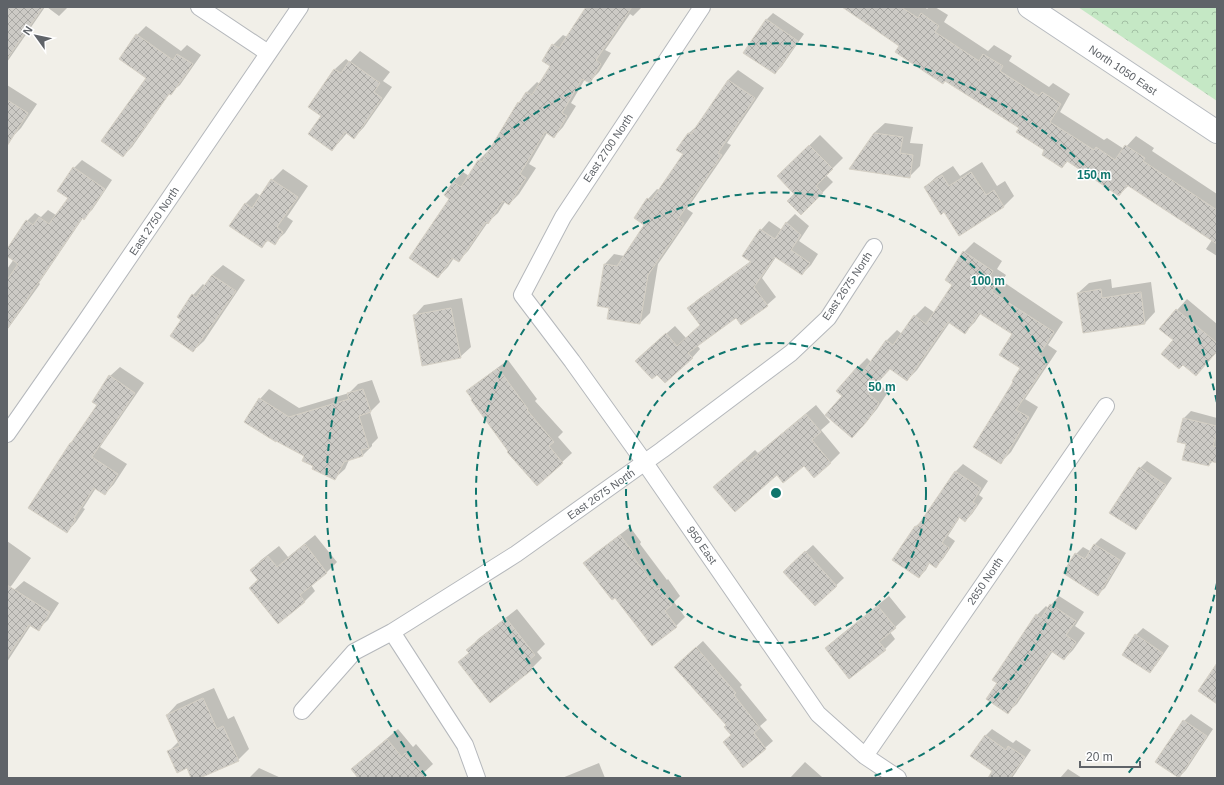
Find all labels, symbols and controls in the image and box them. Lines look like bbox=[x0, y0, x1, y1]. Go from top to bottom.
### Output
north arrow bbox=[16, 16, 56, 56]
text: N bbox=[20, 24, 35, 37]
street label: North 1050 East bbox=[1087, 43, 1159, 97]
street label: East 2700 North bbox=[581, 112, 635, 184]
text: 150 m bbox=[1077, 168, 1111, 182]
street label: East 2750 North bbox=[127, 185, 181, 257]
street label: East 2675 North bbox=[820, 250, 874, 322]
text: 100 m bbox=[971, 274, 1005, 288]
text: 50 m bbox=[868, 380, 896, 394]
street label: East 2675 North bbox=[565, 466, 637, 522]
centre of rings bbox=[769, 486, 783, 500]
street label: 950 East bbox=[685, 524, 719, 566]
street label: 2650 North bbox=[965, 555, 1005, 607]
scale bar bbox=[1080, 743, 1140, 769]
text: 20 m bbox=[1086, 750, 1113, 764]

